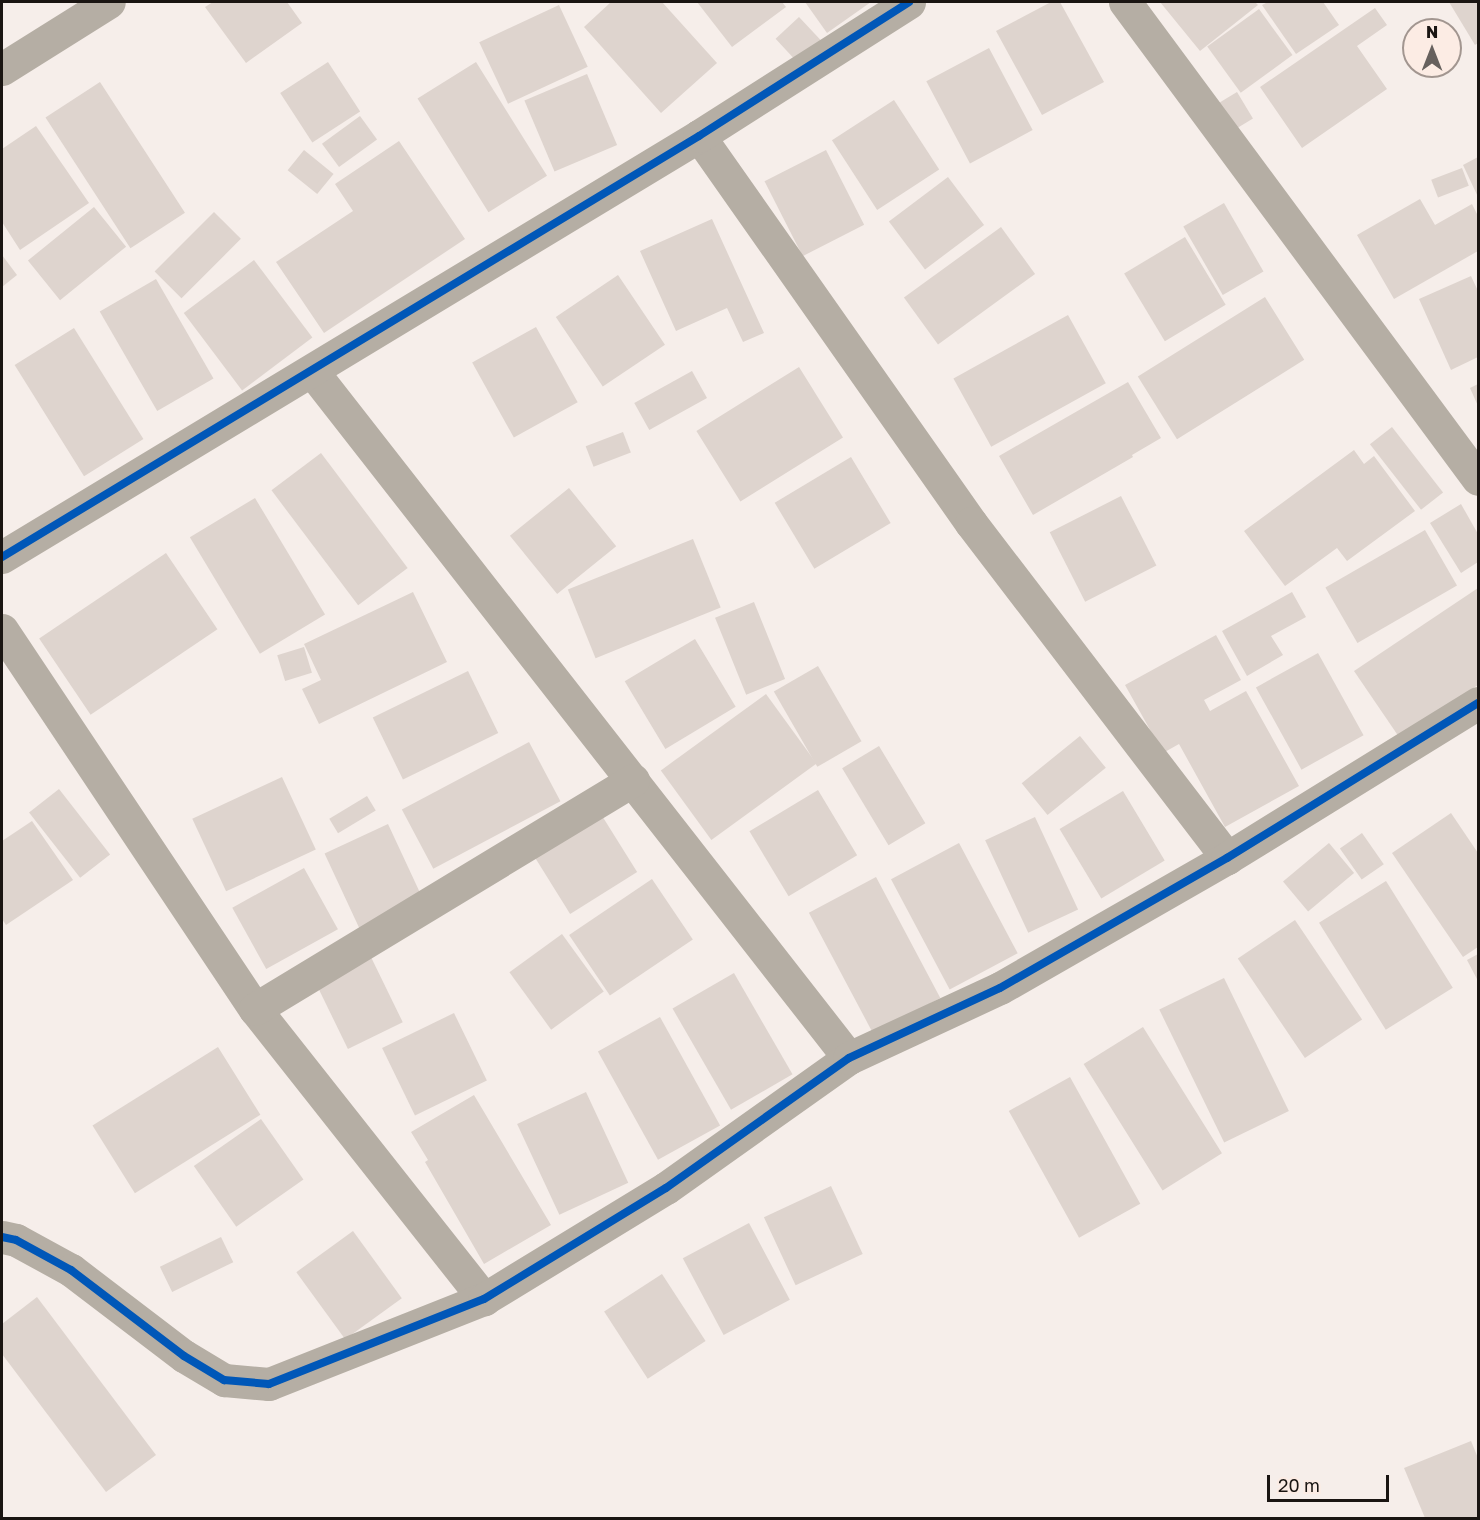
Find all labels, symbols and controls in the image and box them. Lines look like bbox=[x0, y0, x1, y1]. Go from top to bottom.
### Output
north arrow bbox=[1402, 18, 1462, 78]
text: N bbox=[1426, 22, 1438, 42]
scale bar bbox=[1270, 1463, 1392, 1501]
text: 20 m bbox=[1278, 1474, 1320, 1496]

